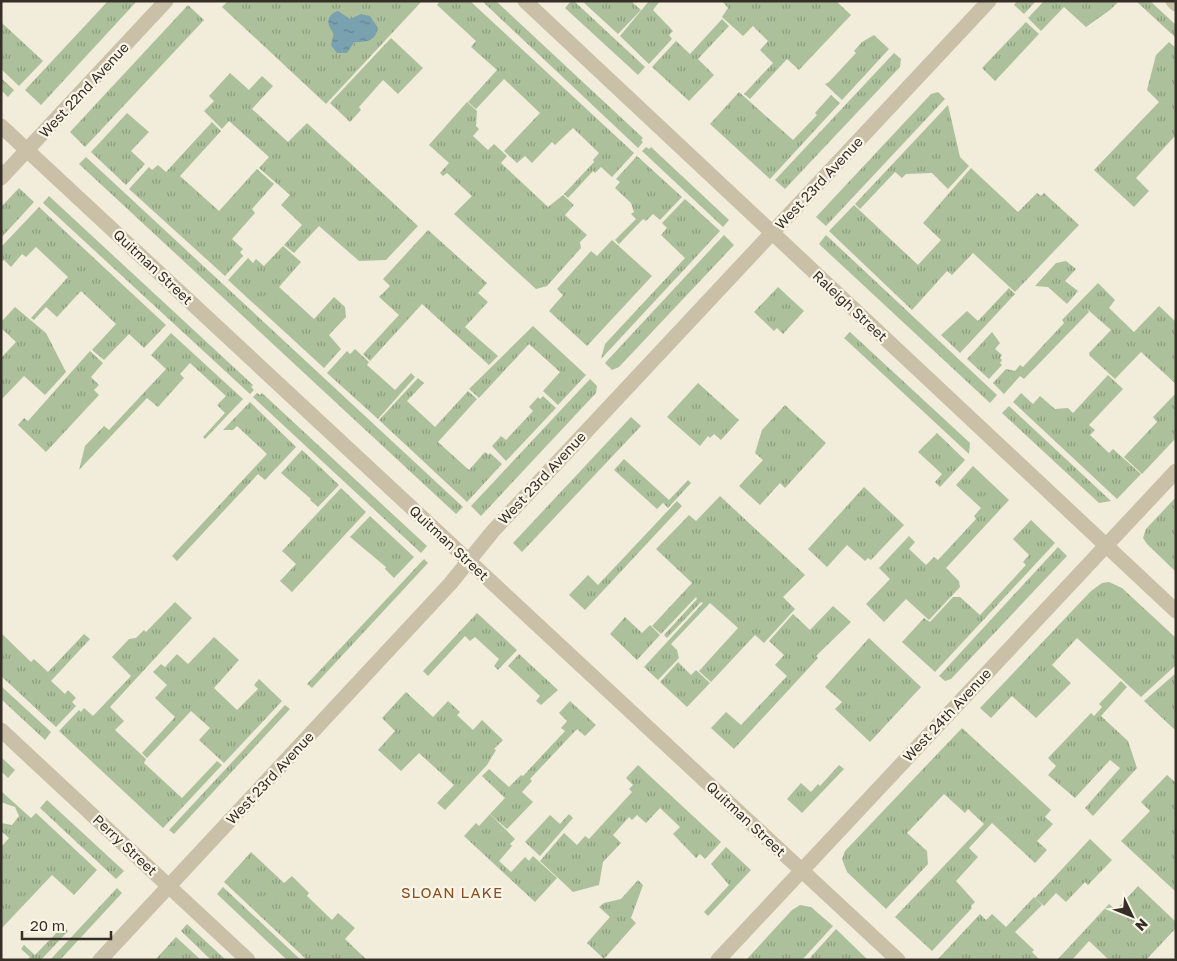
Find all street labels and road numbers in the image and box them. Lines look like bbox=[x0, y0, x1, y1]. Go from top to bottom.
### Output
street label: West 22nd Avenue bbox=[35, 39, 132, 141]
street label: West 23rd Avenue bbox=[771, 133, 866, 233]
street label: Quitman Street bbox=[110, 226, 196, 308]
street label: Raleigh Street bbox=[810, 267, 891, 344]
street label: West 23rd Avenue bbox=[494, 428, 589, 528]
street label: Quitman Street bbox=[406, 502, 492, 584]
street label: West 24th Avenue bbox=[899, 665, 994, 765]
street label: West 23rd Avenue bbox=[222, 728, 317, 828]
street label: Quitman Street bbox=[703, 778, 789, 860]
street label: Perry Street bbox=[90, 811, 161, 879]

